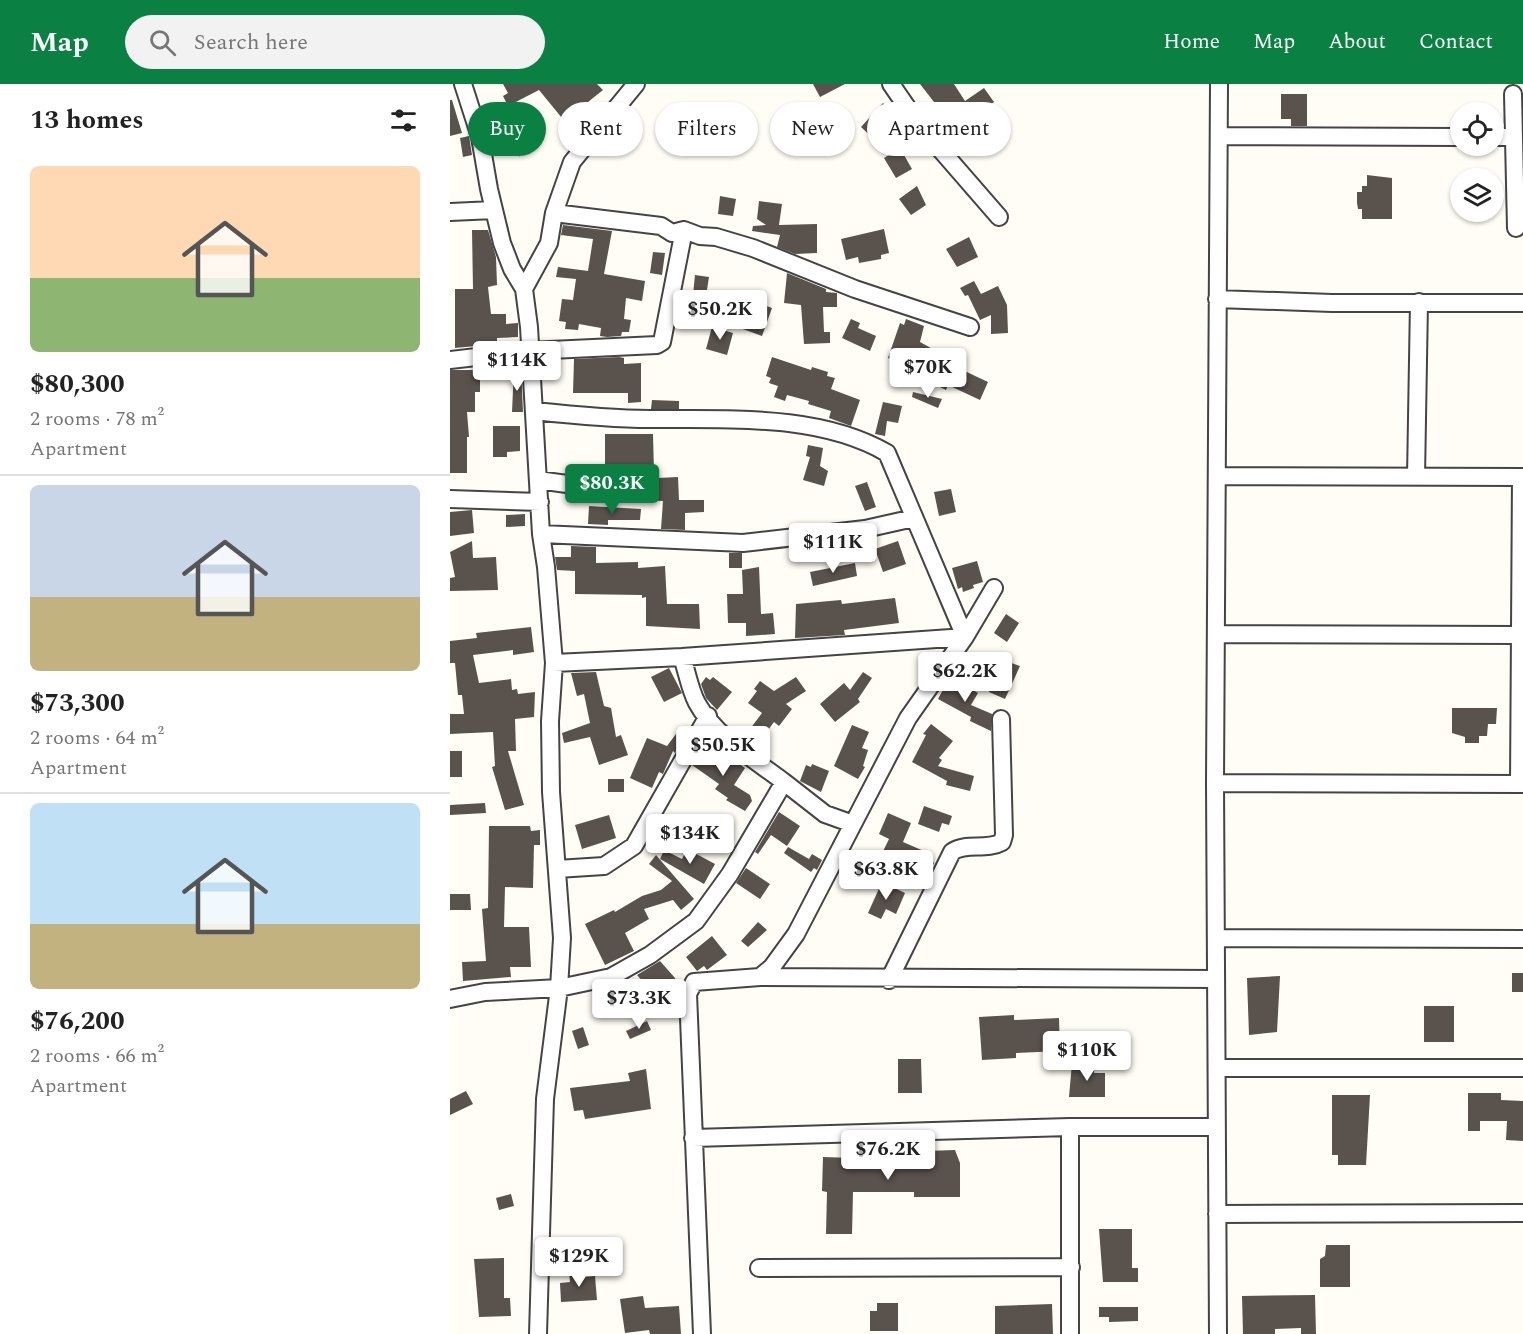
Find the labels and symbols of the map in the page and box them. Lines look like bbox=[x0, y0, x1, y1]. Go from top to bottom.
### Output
pin: $50.2K bbox=[671, 290, 769, 341]
pin: $114K bbox=[475, 341, 559, 392]
pin: $70K bbox=[892, 348, 964, 399]
pin: $80.3K bbox=[563, 464, 661, 515]
pin: $111K bbox=[791, 523, 875, 574]
pin: $62.2K bbox=[916, 652, 1014, 703]
pin: $50.5K bbox=[674, 726, 772, 777]
pin: $134K bbox=[648, 814, 732, 865]
pin: $63.8K bbox=[837, 850, 935, 901]
pin: $73.3K bbox=[590, 979, 688, 1030]
pin: $110K bbox=[1045, 1031, 1129, 1082]
pin: $76.2K bbox=[839, 1130, 937, 1181]
pin: $129K bbox=[537, 1237, 621, 1288]

